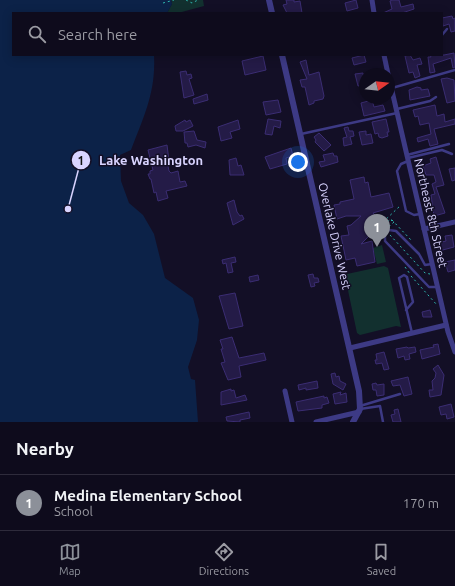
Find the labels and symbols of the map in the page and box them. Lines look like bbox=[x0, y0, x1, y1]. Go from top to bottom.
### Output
north arrow bbox=[359, 68, 395, 104]
callout: Lake Washington bbox=[71, 148, 211, 173]
your location bbox=[288, 152, 308, 172]
text: Lake Washington bbox=[99, 153, 203, 167]
text: 1 bbox=[78, 154, 84, 167]
street label: Northeast 8th Street bbox=[412, 157, 450, 269]
street label: Overlake Drive West bbox=[316, 181, 354, 291]
pin: 1 bbox=[364, 214, 390, 247]

